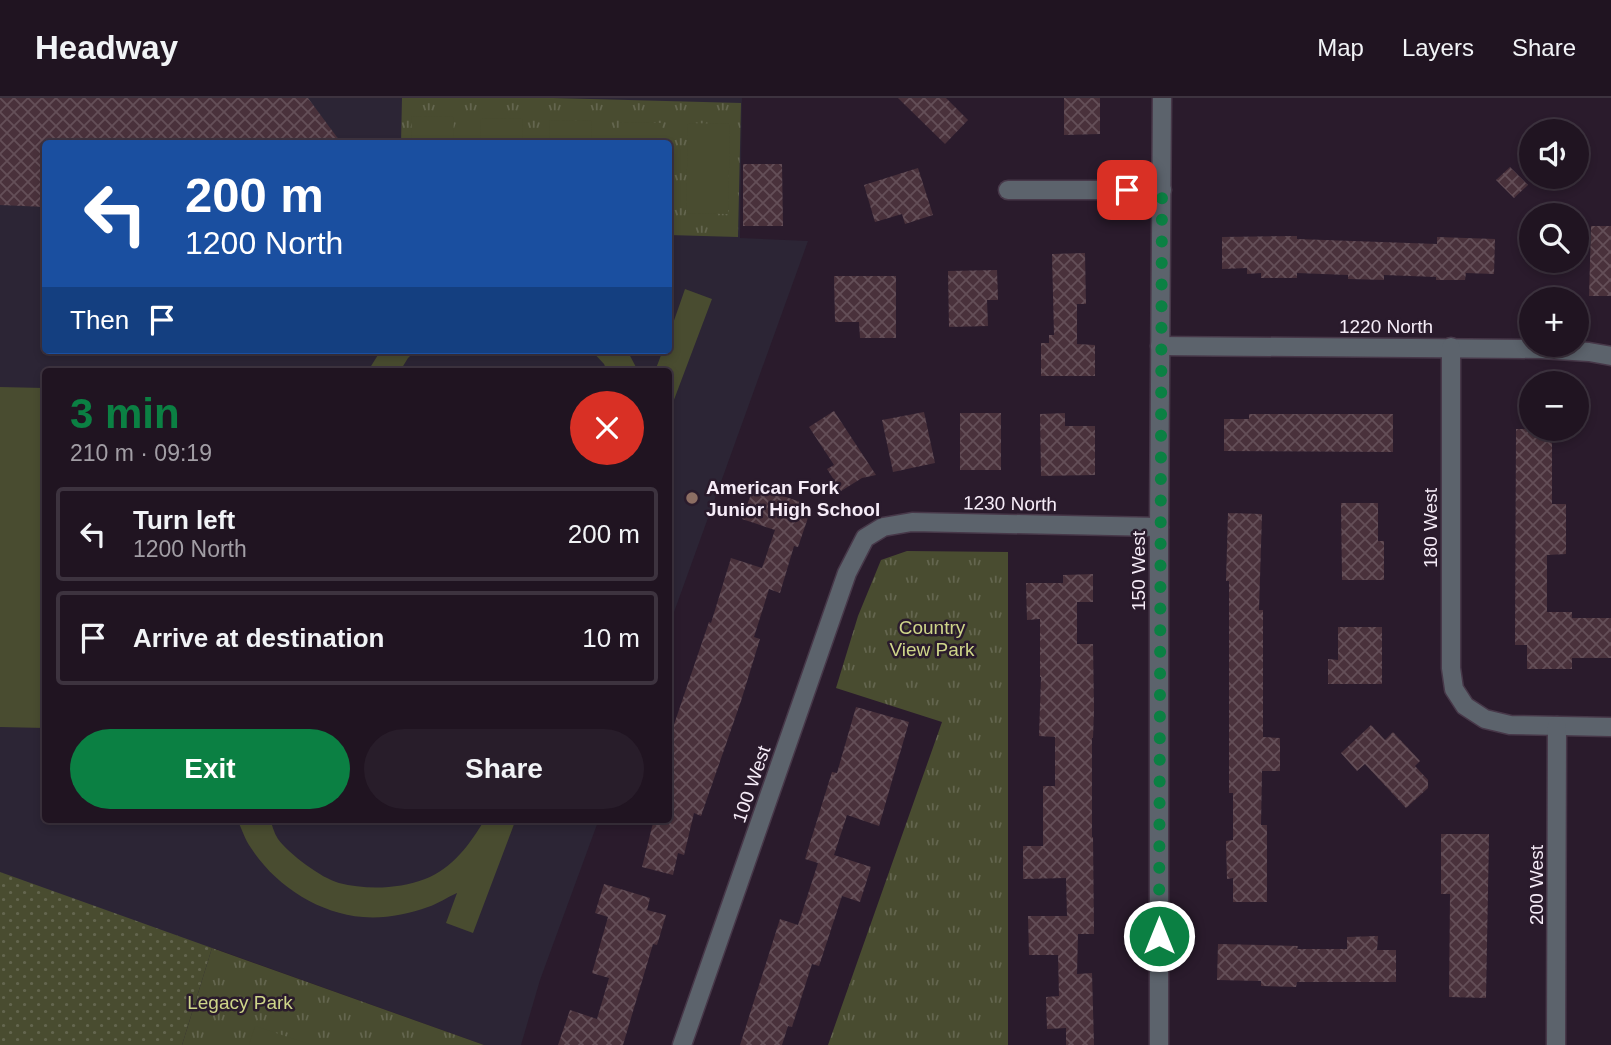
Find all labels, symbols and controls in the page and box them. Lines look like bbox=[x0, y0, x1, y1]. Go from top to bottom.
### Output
text: Headway bbox=[35, 29, 178, 66]
text: Map bbox=[1317, 34, 1364, 61]
text: Layers bbox=[1402, 34, 1474, 61]
text: Share bbox=[1512, 34, 1576, 61]
map controls bbox=[1519, 119, 1589, 441]
button: sound bbox=[1519, 119, 1589, 189]
pin bbox=[1097, 160, 1157, 220]
icon: left bbox=[70, 168, 161, 259]
text: 200 m bbox=[185, 168, 324, 222]
icon: arrive bbox=[1108, 171, 1146, 209]
button: search bbox=[1519, 203, 1589, 273]
text: 1200 North bbox=[185, 225, 343, 261]
button: + bbox=[1519, 287, 1589, 357]
icon: arrive bbox=[143, 301, 181, 339]
text: Then bbox=[70, 305, 129, 335]
street label: 1220 North bbox=[1339, 316, 1433, 337]
button: − bbox=[1519, 371, 1589, 441]
text: 3 min bbox=[70, 390, 180, 437]
button: close bbox=[570, 391, 644, 465]
text: 210 m · 09:19 bbox=[70, 440, 212, 466]
place label: American Fork Junior High School bbox=[706, 477, 880, 520]
street label: 180 West bbox=[1420, 487, 1441, 568]
marker: American Fork Junior High School bbox=[684, 490, 700, 506]
street label: 1230 North bbox=[963, 492, 1057, 515]
text: Turn left bbox=[133, 505, 235, 535]
icon: left bbox=[74, 515, 112, 553]
text: 200 m bbox=[568, 519, 640, 549]
street label: 150 West bbox=[1128, 530, 1149, 611]
text: 1200 North bbox=[133, 536, 247, 562]
park label: Country View Park bbox=[889, 617, 975, 660]
icon: arrive bbox=[74, 619, 112, 657]
text: Arrive at destination bbox=[133, 623, 384, 653]
text: 10 m bbox=[582, 623, 640, 653]
button: Exit bbox=[70, 729, 350, 809]
button: Share bbox=[364, 729, 644, 809]
street label: 100 West bbox=[729, 742, 775, 825]
street label: 200 West bbox=[1526, 844, 1547, 925]
position arrow bbox=[1122, 899, 1196, 973]
park label: Legacy Park bbox=[187, 992, 293, 1013]

